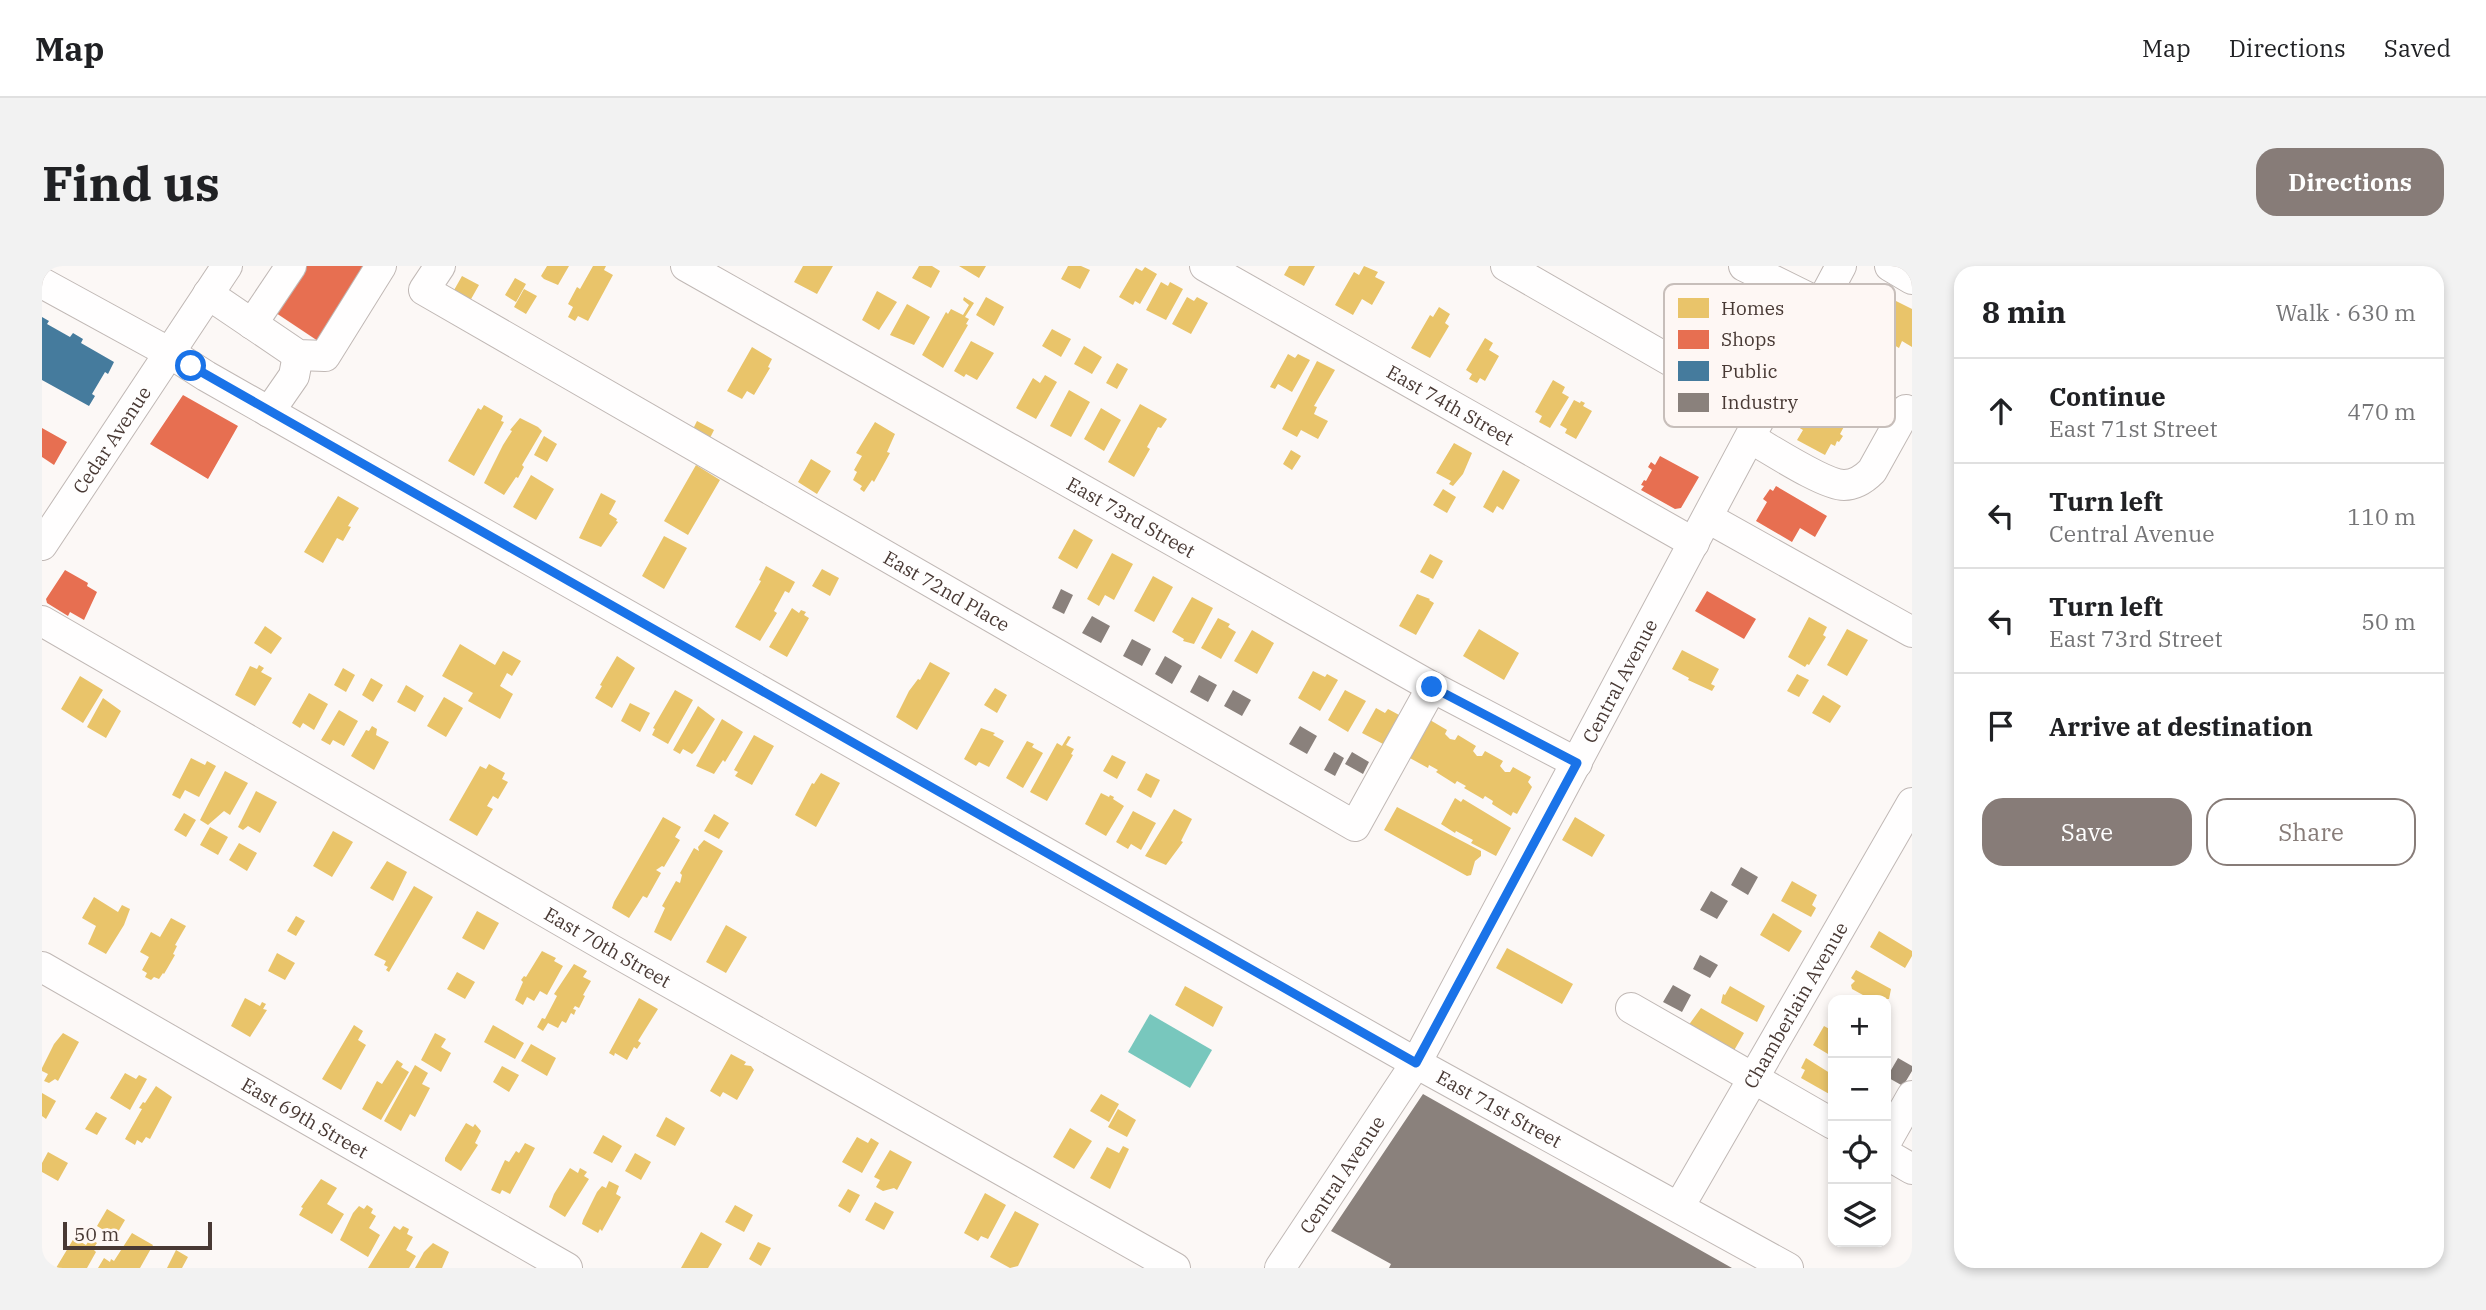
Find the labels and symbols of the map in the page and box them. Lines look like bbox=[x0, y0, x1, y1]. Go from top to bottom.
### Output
legend bbox=[1664, 284, 1895, 427]
text: Homes bbox=[1721, 296, 1784, 320]
text: Shops bbox=[1721, 327, 1776, 351]
route start bbox=[175, 350, 206, 381]
text: Public bbox=[1721, 359, 1778, 383]
street label: East 74th Street bbox=[1383, 360, 1518, 451]
street label: Cedar Avenue bbox=[67, 382, 156, 498]
text: Industry bbox=[1721, 390, 1799, 414]
street label: East 73rd Street bbox=[1063, 471, 1200, 563]
street label: East 72nd Place bbox=[879, 545, 1014, 637]
street label: Central Avenue bbox=[1577, 615, 1663, 747]
route end bbox=[1416, 671, 1447, 702]
street label: East 70th Street bbox=[540, 902, 675, 993]
street label: Chamberlain Avenue bbox=[1738, 918, 1853, 1093]
street label: East 71st Street bbox=[1432, 1065, 1566, 1153]
street label: East 69th Street bbox=[237, 1072, 373, 1164]
street label: Central Avenue bbox=[1294, 1111, 1390, 1238]
scale bar bbox=[63, 1219, 212, 1251]

